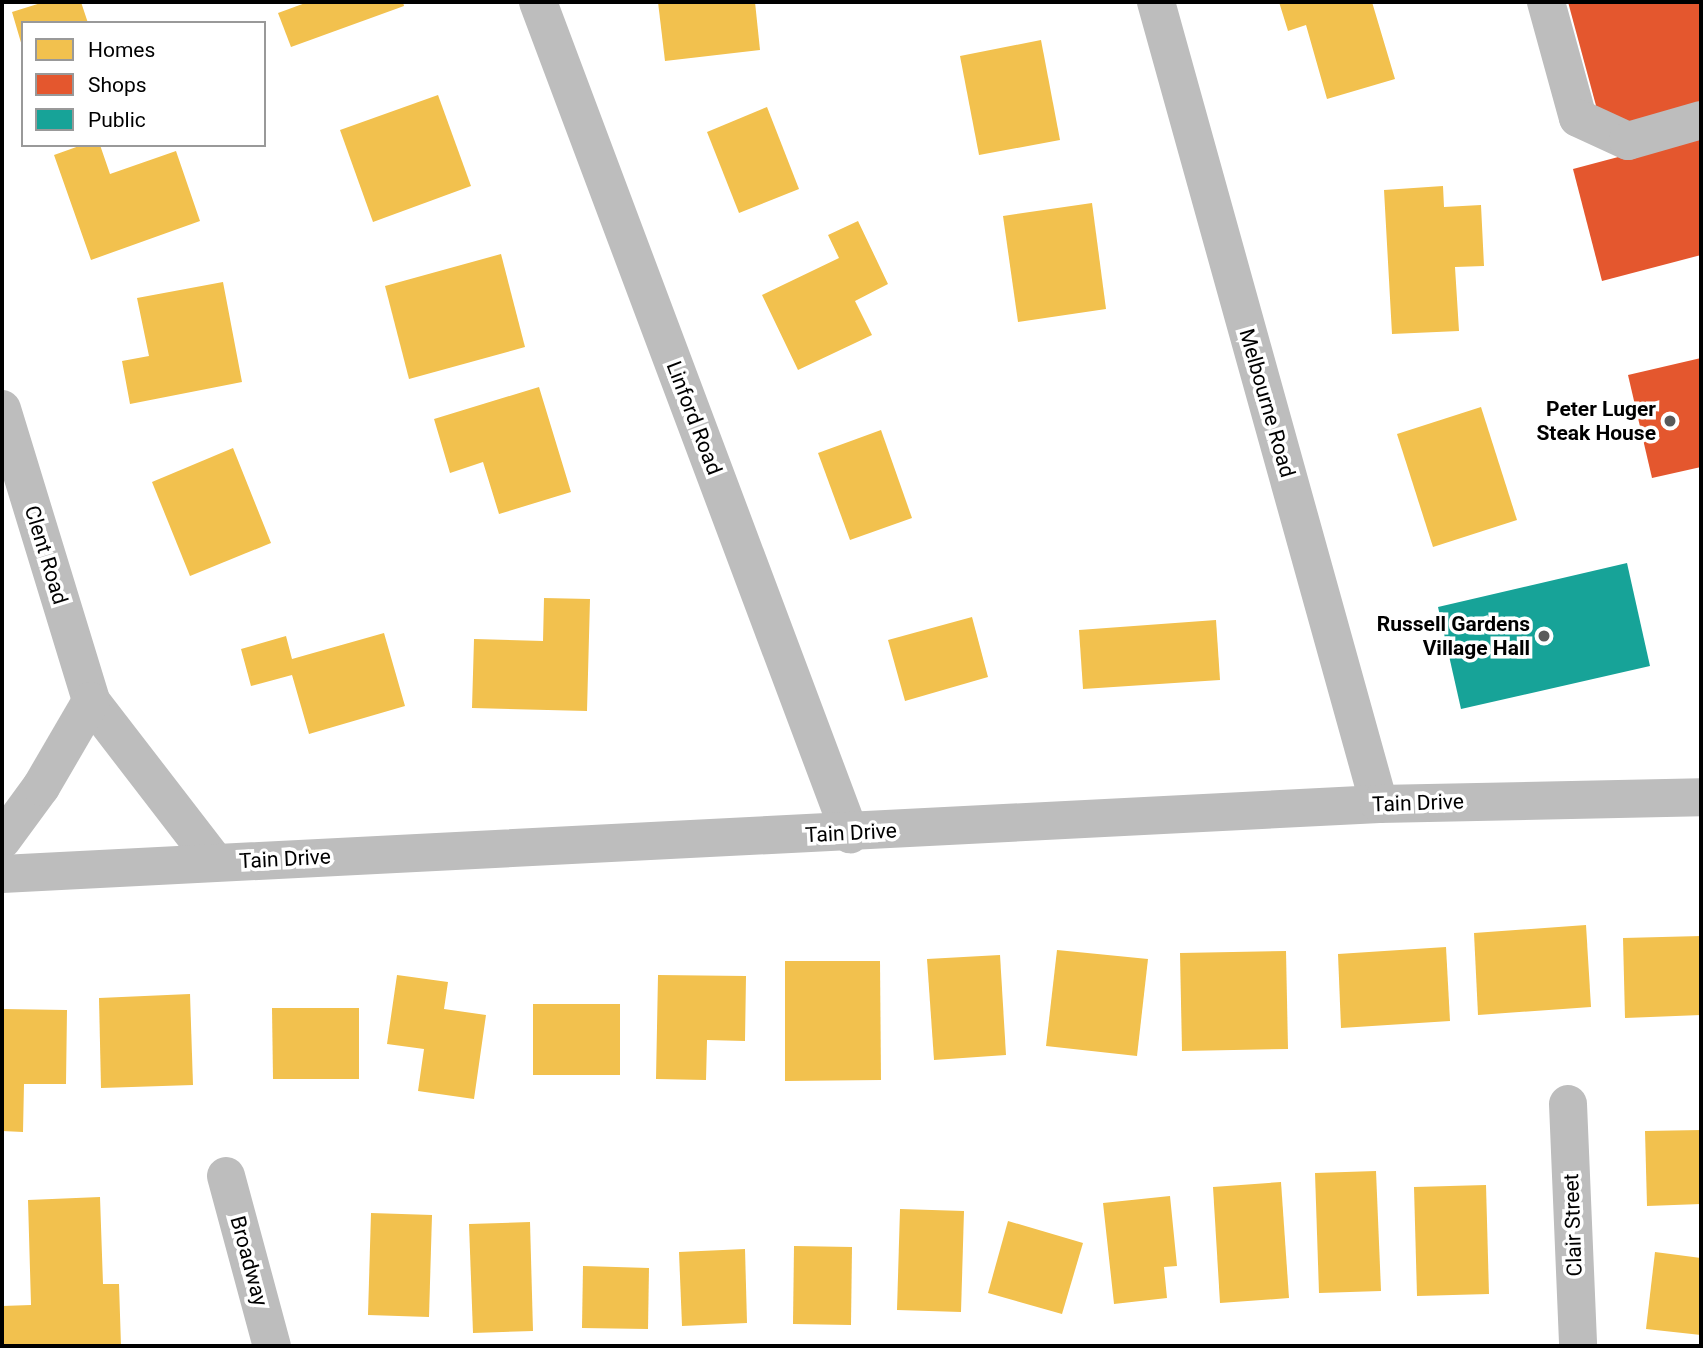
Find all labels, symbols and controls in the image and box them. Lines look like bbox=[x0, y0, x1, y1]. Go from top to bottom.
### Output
legend bbox=[21, 21, 266, 147]
text: Homes bbox=[88, 38, 155, 62]
text: Shops bbox=[88, 73, 147, 97]
text: Public bbox=[88, 108, 146, 132]
street label: Melbourne Road bbox=[1234, 326, 1300, 480]
street label: Linford Road bbox=[661, 358, 727, 478]
place label: Peter Luger Steak House bbox=[1536, 396, 1656, 446]
marker: Peter Luger Steak House bbox=[1662, 413, 1678, 429]
street label: Clent Road bbox=[19, 503, 73, 607]
place label: Russell Gardens Village Hall bbox=[1377, 611, 1530, 661]
marker: Russell Gardens Village Hall bbox=[1536, 628, 1552, 644]
street label: Tain Drive bbox=[1372, 789, 1464, 817]
street label: Tain Drive bbox=[804, 818, 898, 848]
street label: Tain Drive bbox=[238, 844, 332, 874]
street label: Clair Street bbox=[1559, 1173, 1587, 1277]
street label: Broadway bbox=[225, 1213, 273, 1309]

